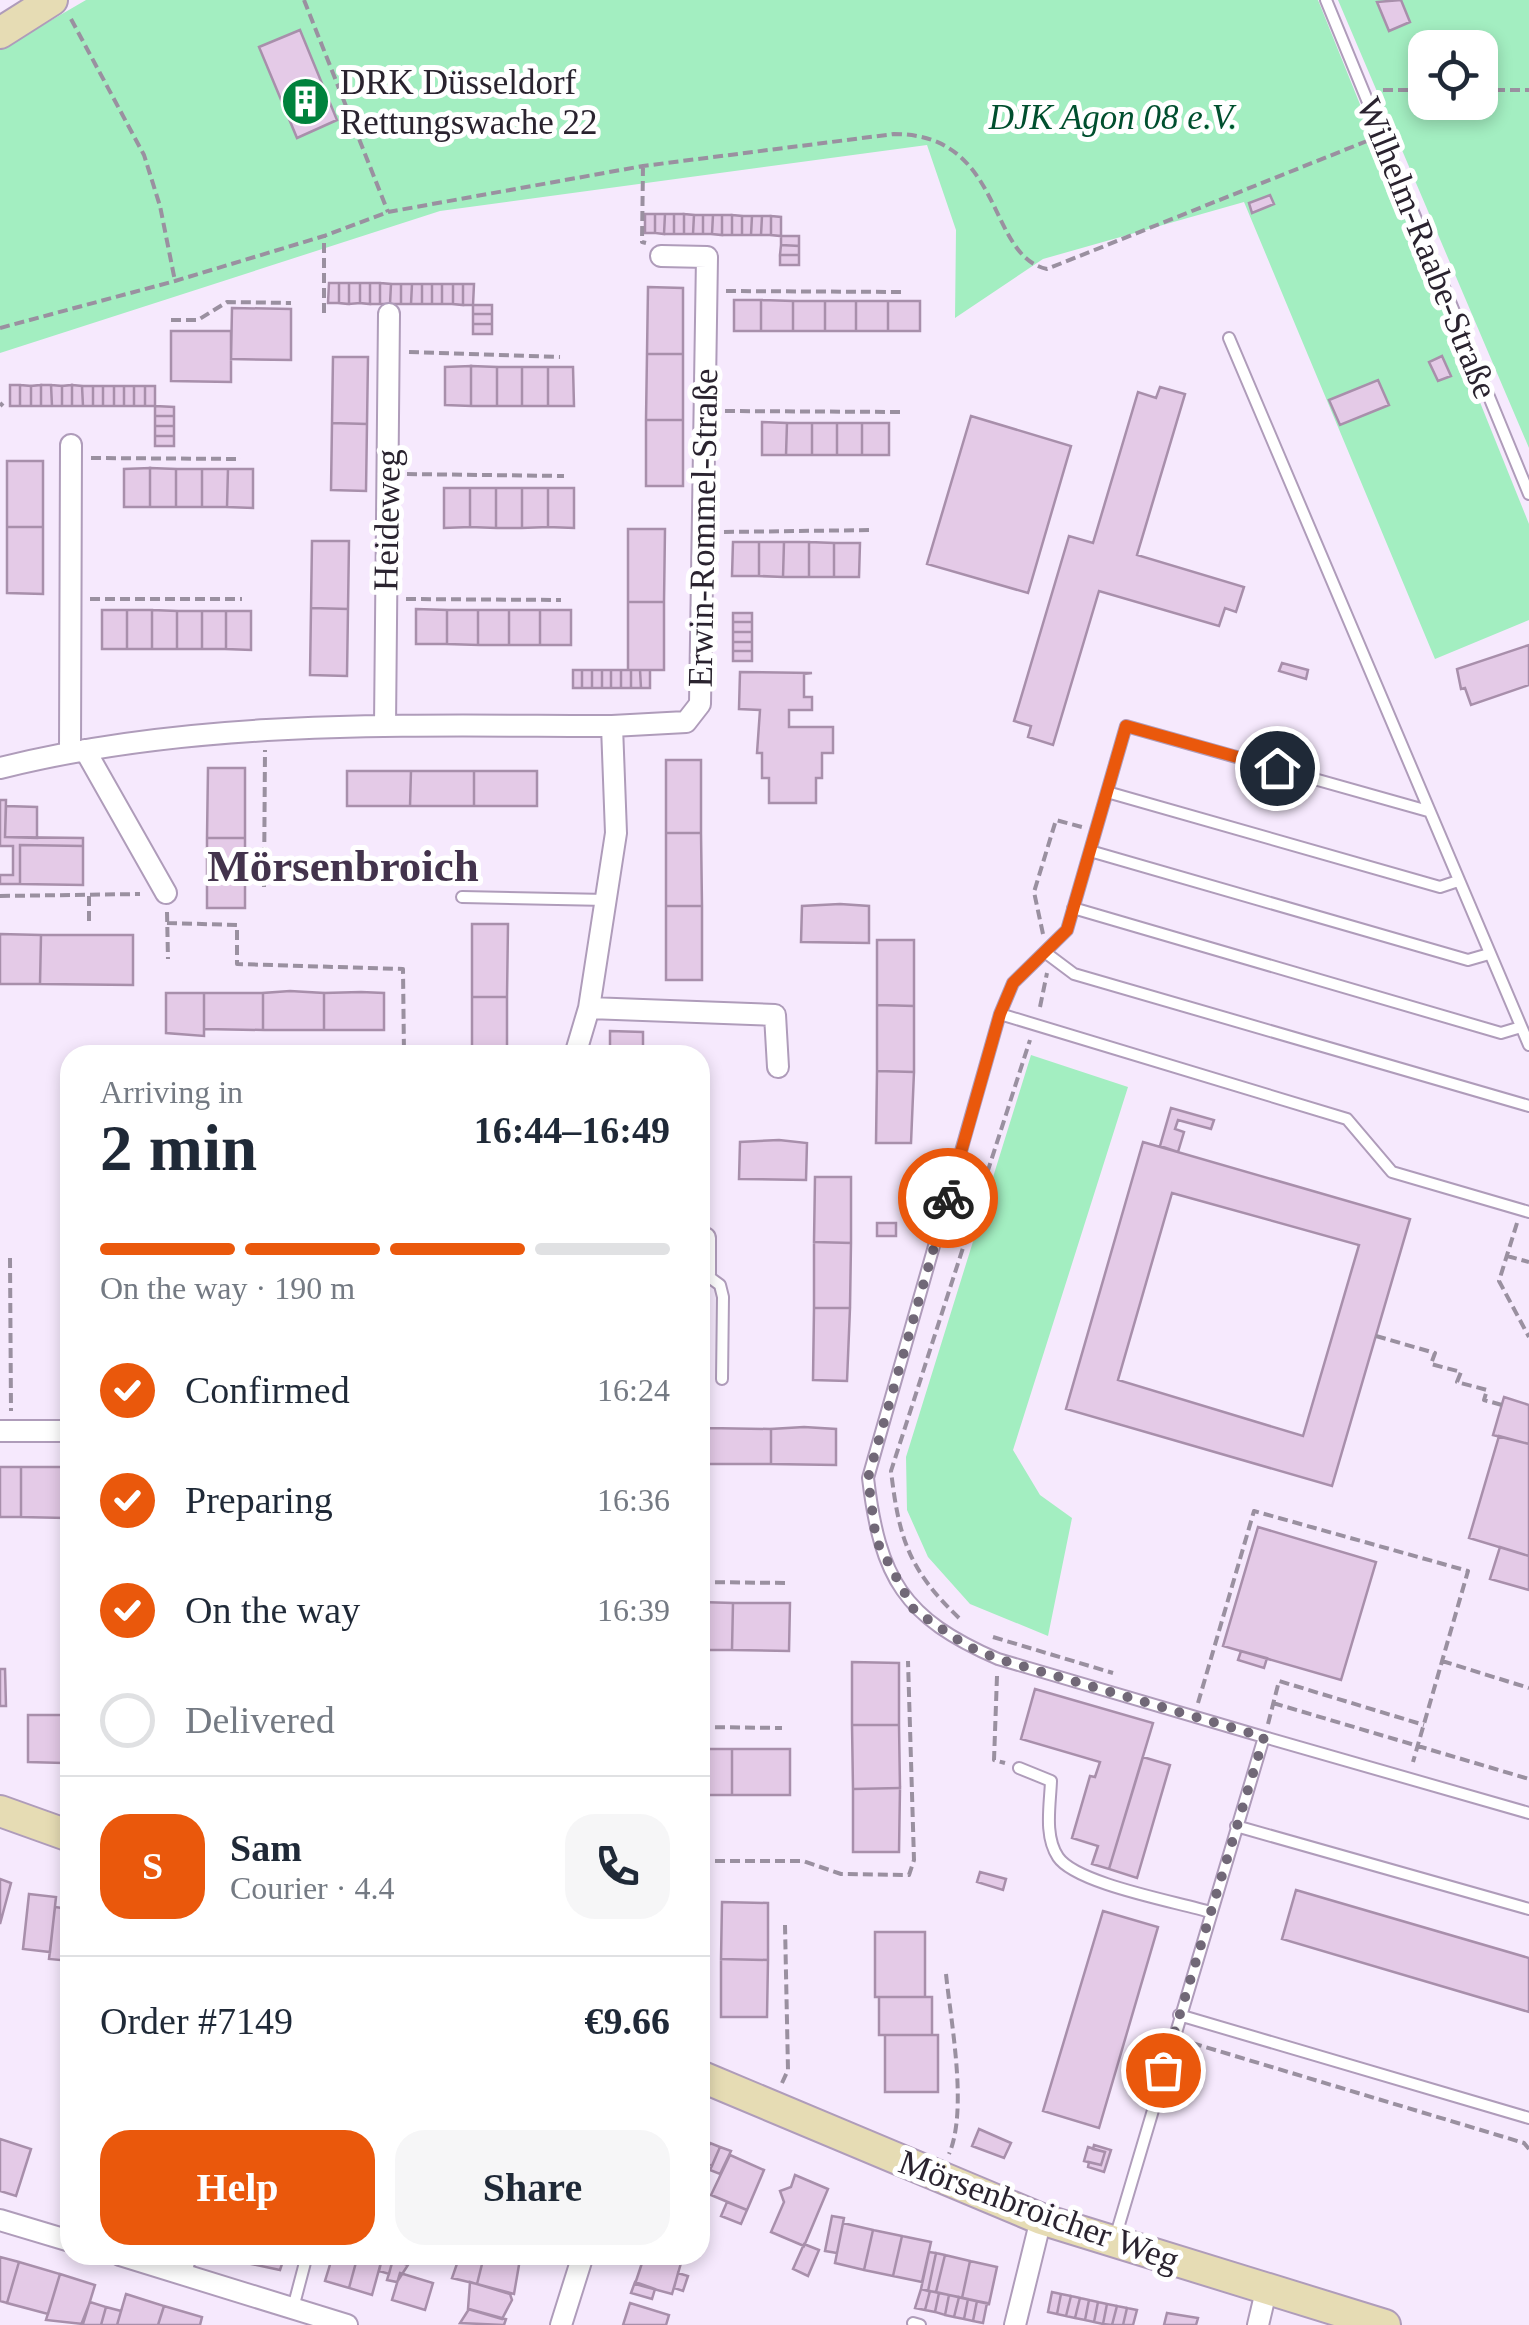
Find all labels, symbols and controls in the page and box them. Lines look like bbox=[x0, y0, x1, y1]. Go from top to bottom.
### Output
map controls bbox=[1408, 30, 1498, 120]
button: locate bbox=[1408, 30, 1498, 120]
place label: DRK Düsseldorf Rettungswache 22 bbox=[340, 63, 598, 142]
building icon: DRK Düsseldorf Rettungswache 22 bbox=[279, 76, 331, 128]
street label: Wilhelm-Raabe-Straße bbox=[1349, 92, 1505, 404]
park label: DJK Agon 08 e.V. bbox=[988, 98, 1237, 137]
street label: Erwin-Rommel-Straße bbox=[681, 368, 725, 688]
street label: Heideweg bbox=[366, 449, 408, 591]
pin bbox=[1235, 726, 1320, 811]
icon: home bbox=[1250, 741, 1305, 796]
district label: Mörsenbroich bbox=[207, 841, 479, 891]
text: Arriving in bbox=[100, 1074, 243, 1110]
text: 16:44–16:49 bbox=[474, 1109, 670, 1151]
text: 2 min bbox=[100, 1112, 257, 1184]
courier bbox=[898, 1148, 998, 1248]
icon: bike bbox=[921, 1171, 976, 1226]
text: On the way · 190 m bbox=[100, 1270, 355, 1306]
icon: check bbox=[100, 1363, 155, 1418]
text: Confirmed bbox=[185, 1369, 350, 1411]
text: 16:24 bbox=[597, 1372, 670, 1408]
icon: check bbox=[100, 1473, 155, 1528]
text: Preparing bbox=[185, 1479, 333, 1521]
text: 16:36 bbox=[597, 1482, 670, 1518]
icon: check bbox=[100, 1583, 155, 1638]
text: On the way bbox=[185, 1589, 360, 1631]
text: 16:39 bbox=[597, 1592, 670, 1628]
text: Delivered bbox=[185, 1699, 335, 1741]
button: phone bbox=[565, 1814, 670, 1919]
text: Sam bbox=[230, 1827, 302, 1869]
text: S bbox=[142, 1845, 163, 1887]
text: Courier · 4.4 bbox=[230, 1870, 394, 1906]
text: Order #7149 bbox=[100, 2000, 293, 2042]
text: €9.66 bbox=[585, 2000, 670, 2042]
pin bbox=[1121, 2028, 1206, 2113]
icon: bag bbox=[1136, 2043, 1191, 2098]
button: Help bbox=[100, 2130, 375, 2245]
button: Share bbox=[395, 2130, 670, 2245]
street label: Mörsenbroicher Weg bbox=[894, 2142, 1184, 2280]

